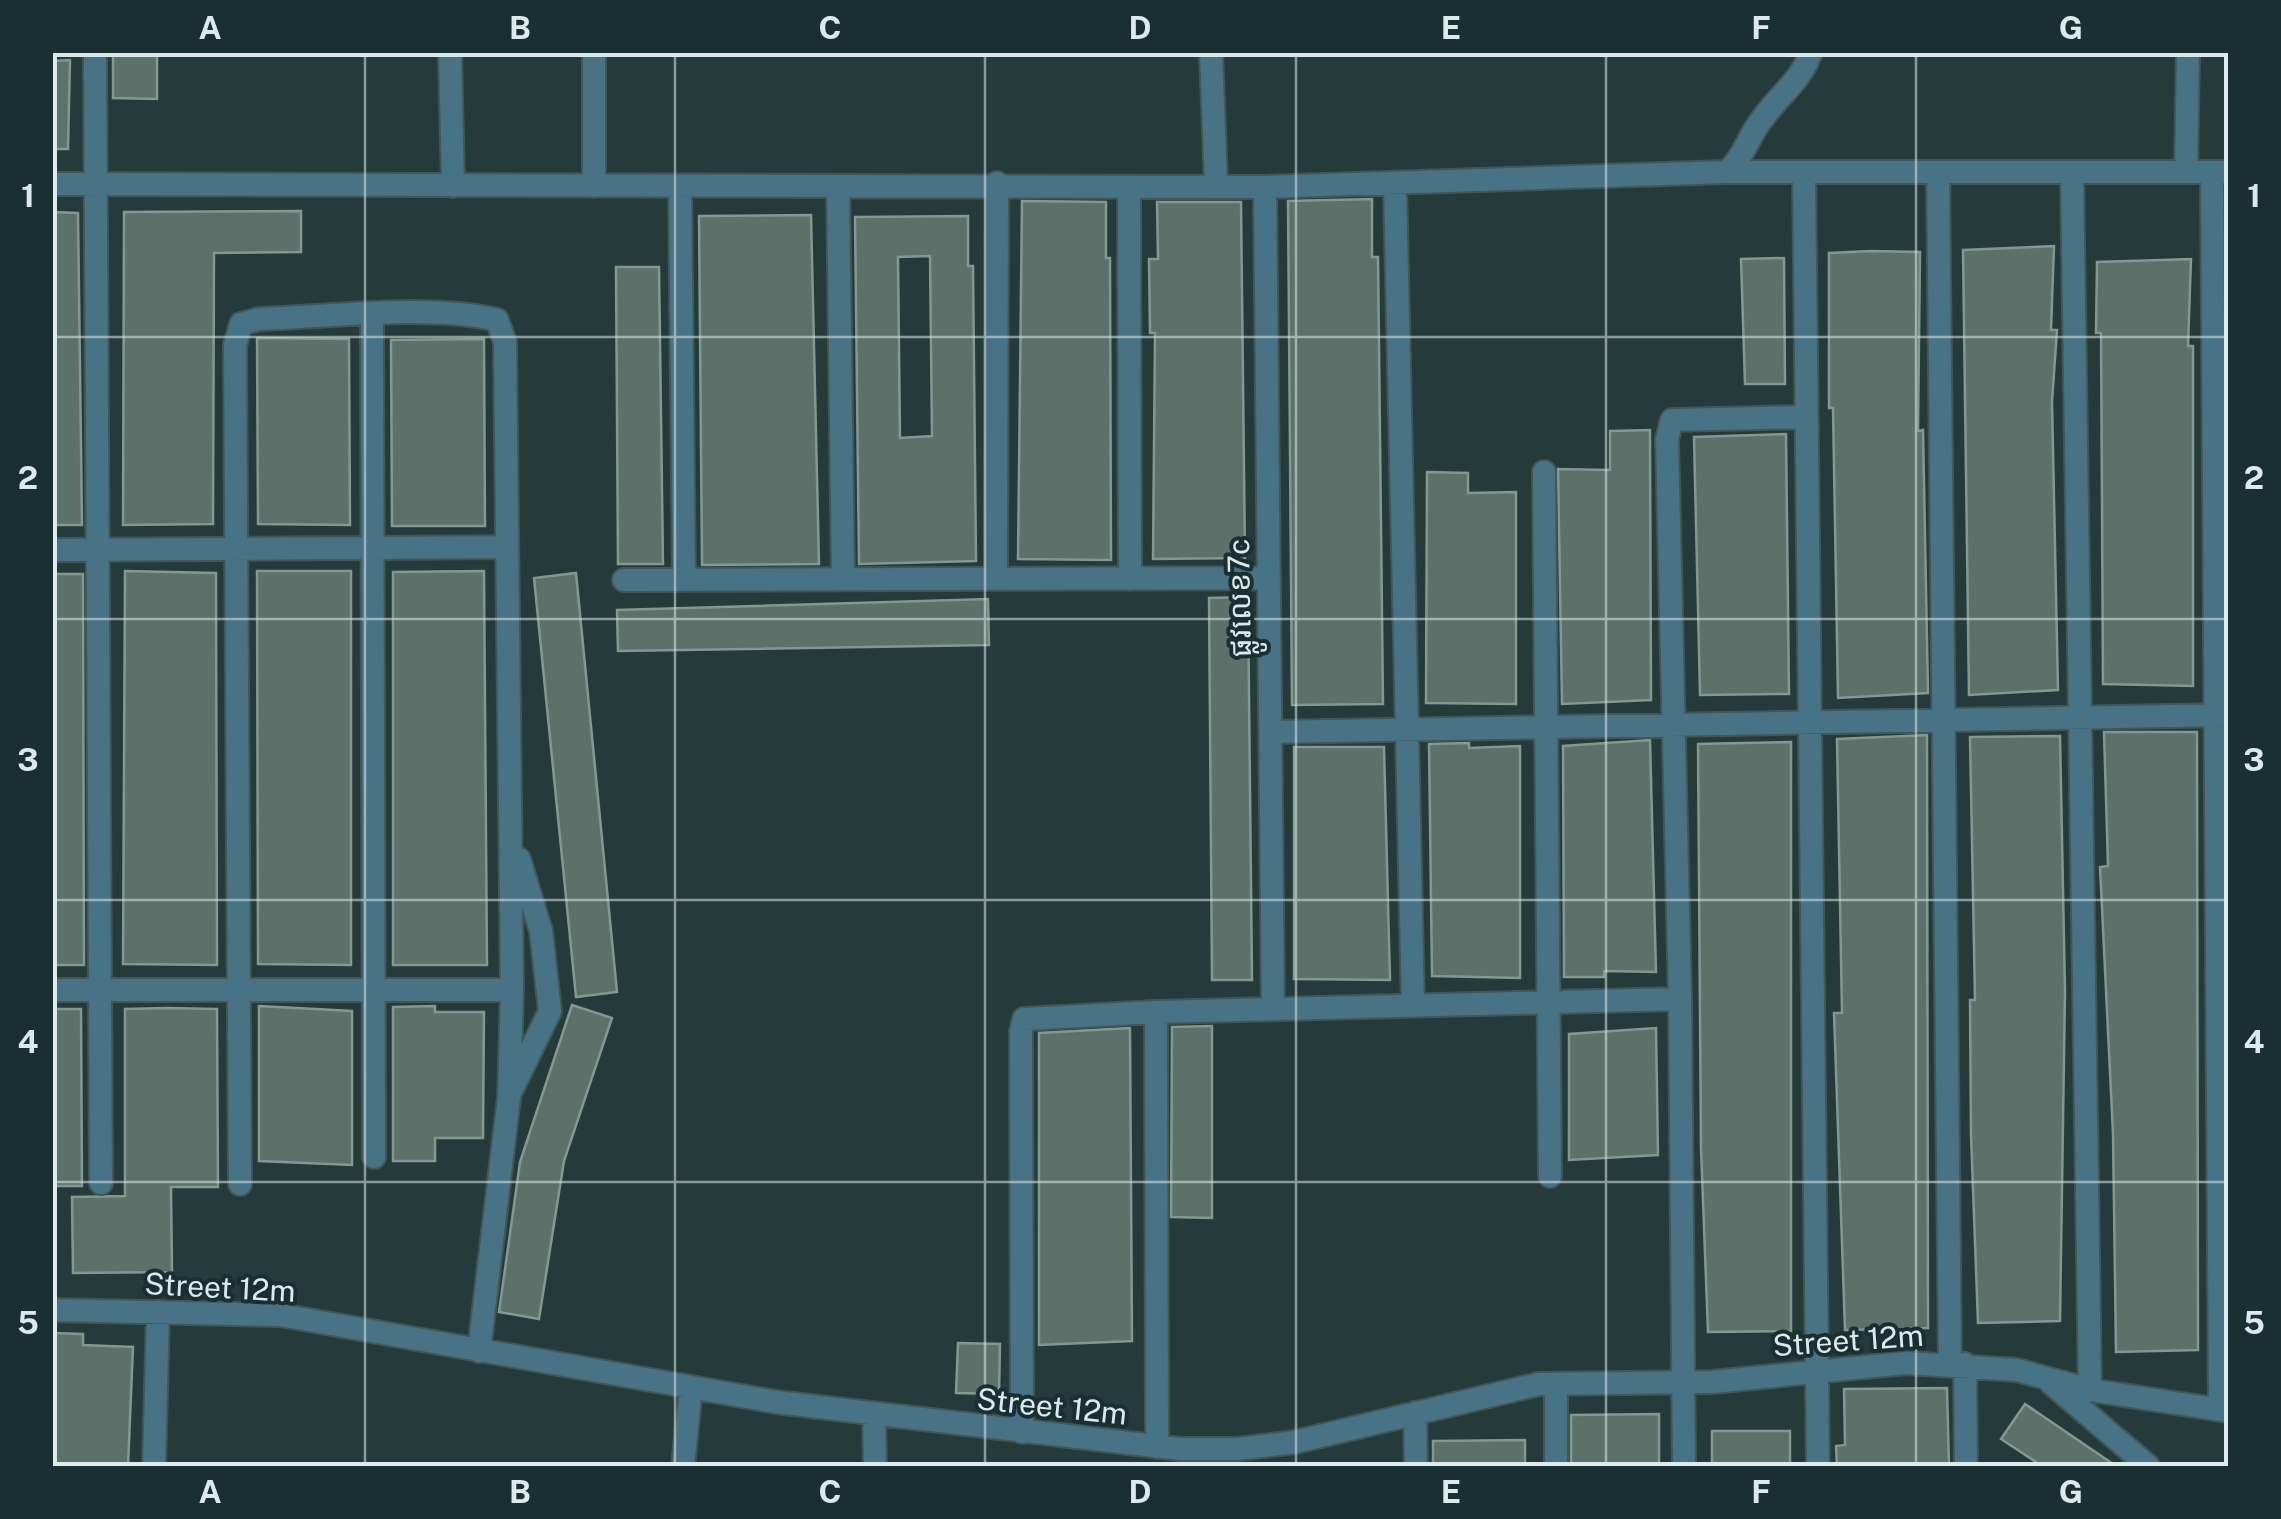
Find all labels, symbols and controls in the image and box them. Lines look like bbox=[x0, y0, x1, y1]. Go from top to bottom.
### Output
text: A bbox=[198, 9, 222, 46]
text: B bbox=[509, 9, 531, 46]
text: C bbox=[819, 9, 841, 46]
text: D bbox=[1128, 9, 1152, 46]
text: E bbox=[1441, 9, 1461, 46]
text: F bbox=[1751, 9, 1771, 46]
text: G bbox=[2059, 9, 2083, 46]
text: 1 bbox=[21, 177, 35, 214]
text: 1 bbox=[2247, 177, 2261, 214]
text: 2 bbox=[18, 459, 38, 496]
text: 2 bbox=[2244, 459, 2264, 496]
street label: ផ្លូវលេខ7c bbox=[1220, 538, 1267, 658]
text: 3 bbox=[17, 741, 39, 778]
text: 3 bbox=[2243, 741, 2265, 778]
text: 4 bbox=[18, 1023, 39, 1060]
text: 4 bbox=[2244, 1023, 2265, 1060]
street label: Street 12m bbox=[144, 1265, 296, 1309]
text: 5 bbox=[17, 1304, 39, 1341]
text: 5 bbox=[2243, 1304, 2265, 1341]
street label: Street 12m bbox=[1771, 1317, 1925, 1363]
street label: Street 12m bbox=[975, 1380, 1129, 1432]
text: A bbox=[198, 1473, 222, 1510]
text: B bbox=[509, 1473, 531, 1510]
text: C bbox=[819, 1473, 841, 1510]
text: D bbox=[1128, 1473, 1152, 1510]
text: E bbox=[1441, 1473, 1461, 1510]
text: F bbox=[1751, 1473, 1771, 1510]
text: G bbox=[2059, 1473, 2083, 1510]

